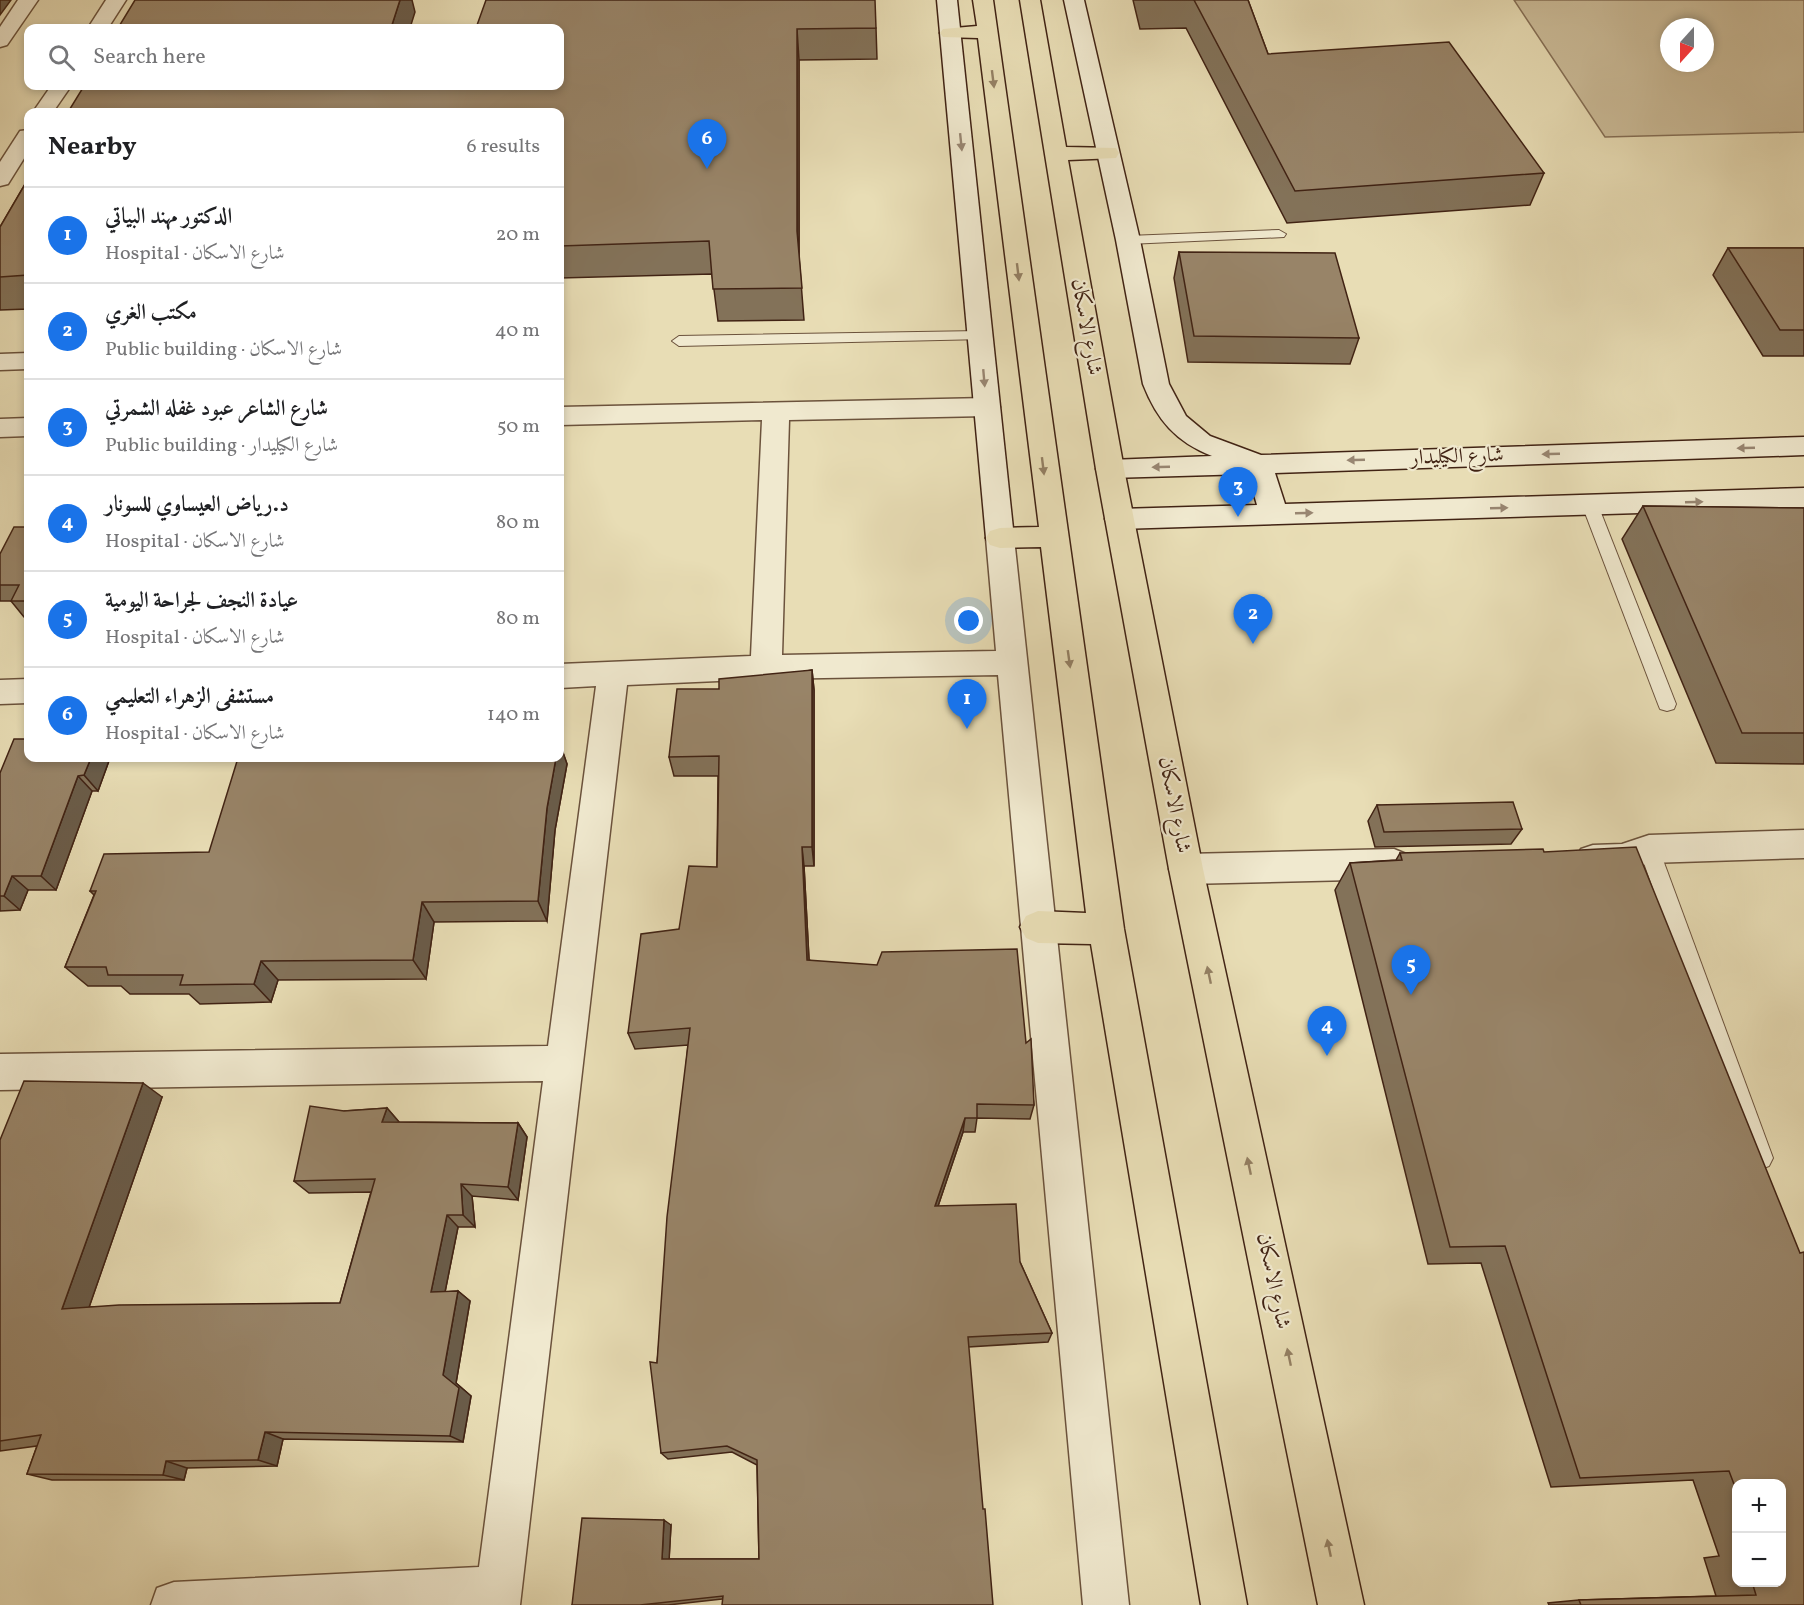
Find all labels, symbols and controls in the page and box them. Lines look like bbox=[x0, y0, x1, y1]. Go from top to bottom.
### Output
north arrow bbox=[1660, 18, 1714, 72]
search box bbox=[24, 24, 564, 90]
icon: search bbox=[45, 41, 78, 74]
text: Search here bbox=[93, 42, 206, 73]
one-way arrow bbox=[988, 69, 998, 88]
pin: 6 bbox=[688, 120, 726, 169]
text: Nearby bbox=[48, 129, 137, 165]
one-way arrow bbox=[956, 132, 966, 151]
text: 6 results bbox=[467, 133, 540, 161]
text: الدكتور مهند البياتي bbox=[105, 202, 232, 233]
text: 1 bbox=[63, 221, 72, 249]
text: 20 m bbox=[496, 221, 540, 249]
text: Hospital · شارع الاسكان bbox=[105, 240, 285, 268]
one-way arrow bbox=[1014, 263, 1023, 282]
street label: شارع الاسكان bbox=[1061, 276, 1109, 378]
text: مكتب الغري bbox=[105, 298, 197, 329]
text: 2 bbox=[62, 317, 73, 345]
text: 40 m bbox=[495, 317, 540, 345]
text: Public building · شارع الاسكان bbox=[105, 336, 342, 364]
one-way arrow bbox=[979, 368, 989, 387]
text: شارع الشاعر عبود غفله الشمرتي bbox=[105, 394, 328, 425]
text: 3 bbox=[62, 413, 73, 441]
text: 50 m bbox=[497, 413, 540, 441]
text: Public building · شارع الكيليدار bbox=[105, 432, 338, 460]
street label: شارع الكيليدار bbox=[1408, 441, 1504, 475]
one-way arrow bbox=[1736, 443, 1755, 453]
one-way arrow bbox=[1541, 450, 1560, 459]
one-way arrow bbox=[1039, 456, 1048, 475]
one-way arrow bbox=[1346, 456, 1365, 465]
one-way arrow bbox=[1151, 462, 1170, 472]
pin: 3 bbox=[1218, 468, 1258, 517]
text: د.رياض العيساوي للسونار bbox=[105, 490, 289, 521]
one-way arrow bbox=[1684, 497, 1703, 506]
one-way arrow bbox=[1489, 503, 1508, 512]
text: 4 bbox=[61, 509, 74, 537]
text: 80 m bbox=[496, 509, 540, 537]
one-way arrow bbox=[1294, 509, 1313, 518]
text: Hospital · شارع الاسكان bbox=[105, 528, 285, 556]
text: عيادة النجف لجراحة اليومية bbox=[105, 586, 298, 617]
pin: 2 bbox=[1234, 594, 1272, 644]
text: 5 bbox=[63, 605, 72, 633]
text: 80 m bbox=[496, 605, 540, 633]
your location bbox=[954, 606, 983, 635]
text: Hospital · شارع الاسكان bbox=[105, 624, 285, 652]
one-way arrow bbox=[1065, 649, 1074, 668]
pin: 1 bbox=[948, 680, 986, 729]
text: مستشفى الزهراء التعليمي bbox=[105, 682, 274, 713]
text: 6 bbox=[62, 701, 73, 729]
text: 140 m bbox=[487, 701, 540, 729]
text: Hospital · شارع الاسكان bbox=[105, 720, 285, 748]
street label: شارع الاسكان bbox=[1148, 754, 1198, 856]
pin: 5 bbox=[1392, 946, 1430, 995]
one-way arrow bbox=[1203, 966, 1213, 985]
pin: 4 bbox=[1308, 1006, 1346, 1056]
one-way arrow bbox=[1244, 1156, 1253, 1175]
street label: شارع الاسكان bbox=[1247, 1230, 1297, 1332]
one-way arrow bbox=[1284, 1347, 1293, 1366]
map controls bbox=[1732, 1479, 1786, 1587]
button: + bbox=[1732, 1479, 1786, 1533]
button: − bbox=[1732, 1533, 1786, 1587]
one-way arrow bbox=[1324, 1538, 1333, 1557]

